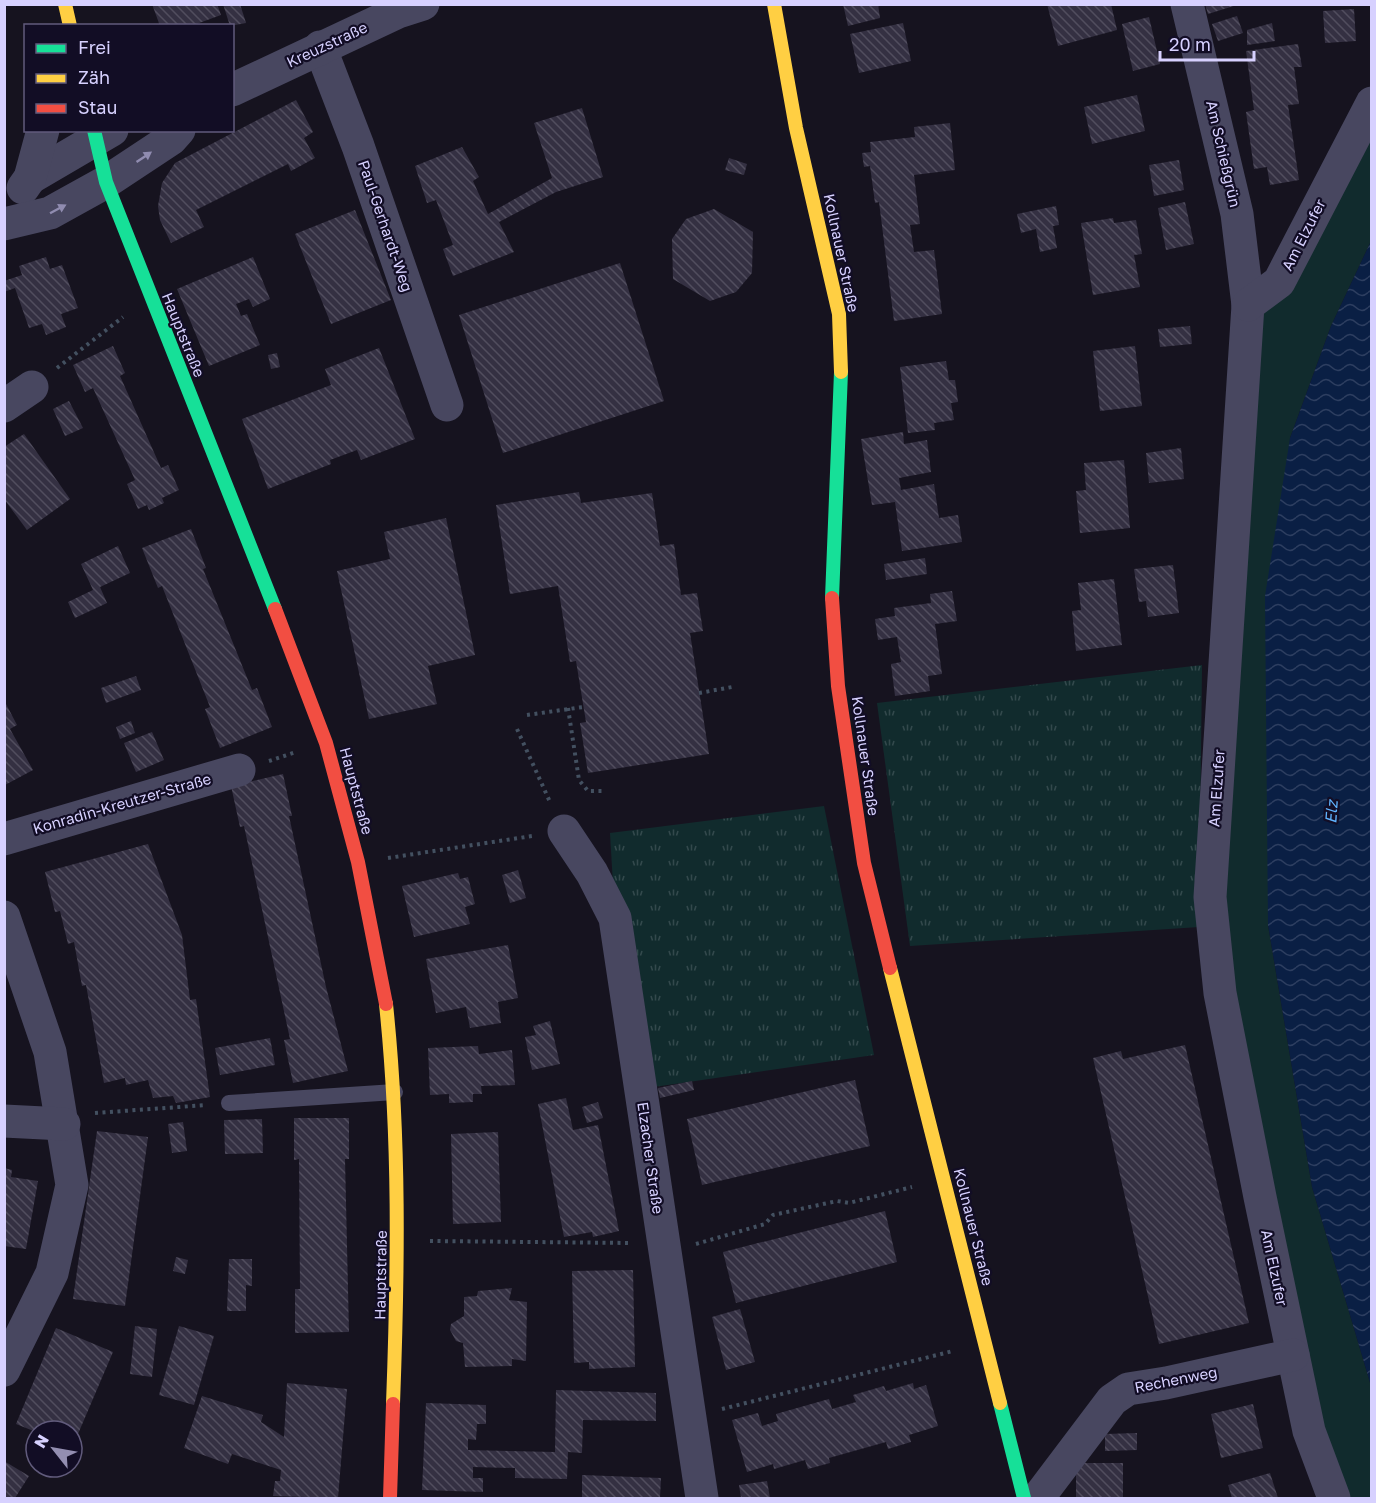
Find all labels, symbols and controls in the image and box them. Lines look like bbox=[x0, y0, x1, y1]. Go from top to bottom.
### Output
street label: Kreuzstraße bbox=[283, 17, 370, 71]
legend bbox=[24, 24, 234, 132]
scale bar bbox=[1160, 24, 1254, 62]
text: 20 m bbox=[1169, 33, 1211, 55]
text: Frei bbox=[78, 36, 111, 58]
text: Zäh bbox=[78, 66, 110, 88]
text: Stau bbox=[78, 96, 117, 118]
street label: Am Schießgrün bbox=[1203, 99, 1245, 209]
one-way arrow bbox=[135, 151, 151, 163]
street label: Paul-Gerhardt-Weg bbox=[355, 157, 417, 294]
street label: Kollnauer Straße bbox=[821, 192, 863, 314]
street label: Am Elzufer bbox=[1277, 196, 1329, 273]
one-way arrow bbox=[49, 204, 66, 214]
street label: Hauptstraße bbox=[159, 290, 209, 380]
street label: Kollnauer Straße bbox=[849, 695, 883, 817]
street label: Hauptstraße bbox=[337, 745, 377, 837]
street label: Am Elzufer bbox=[1204, 748, 1228, 827]
street label: Konradin-Kreutzer-Straße bbox=[31, 769, 213, 837]
water label: Elz bbox=[1320, 798, 1342, 824]
street label: Elzacher Straße bbox=[634, 1101, 668, 1215]
street label: Kollnauer Straße bbox=[951, 1166, 997, 1288]
street label: Am Elzufer bbox=[1258, 1228, 1292, 1308]
street label: Hauptstraße bbox=[370, 1230, 390, 1320]
street label: Rechenweg bbox=[1133, 1362, 1219, 1396]
north arrow bbox=[24, 1419, 84, 1479]
text: N bbox=[29, 1431, 53, 1452]

